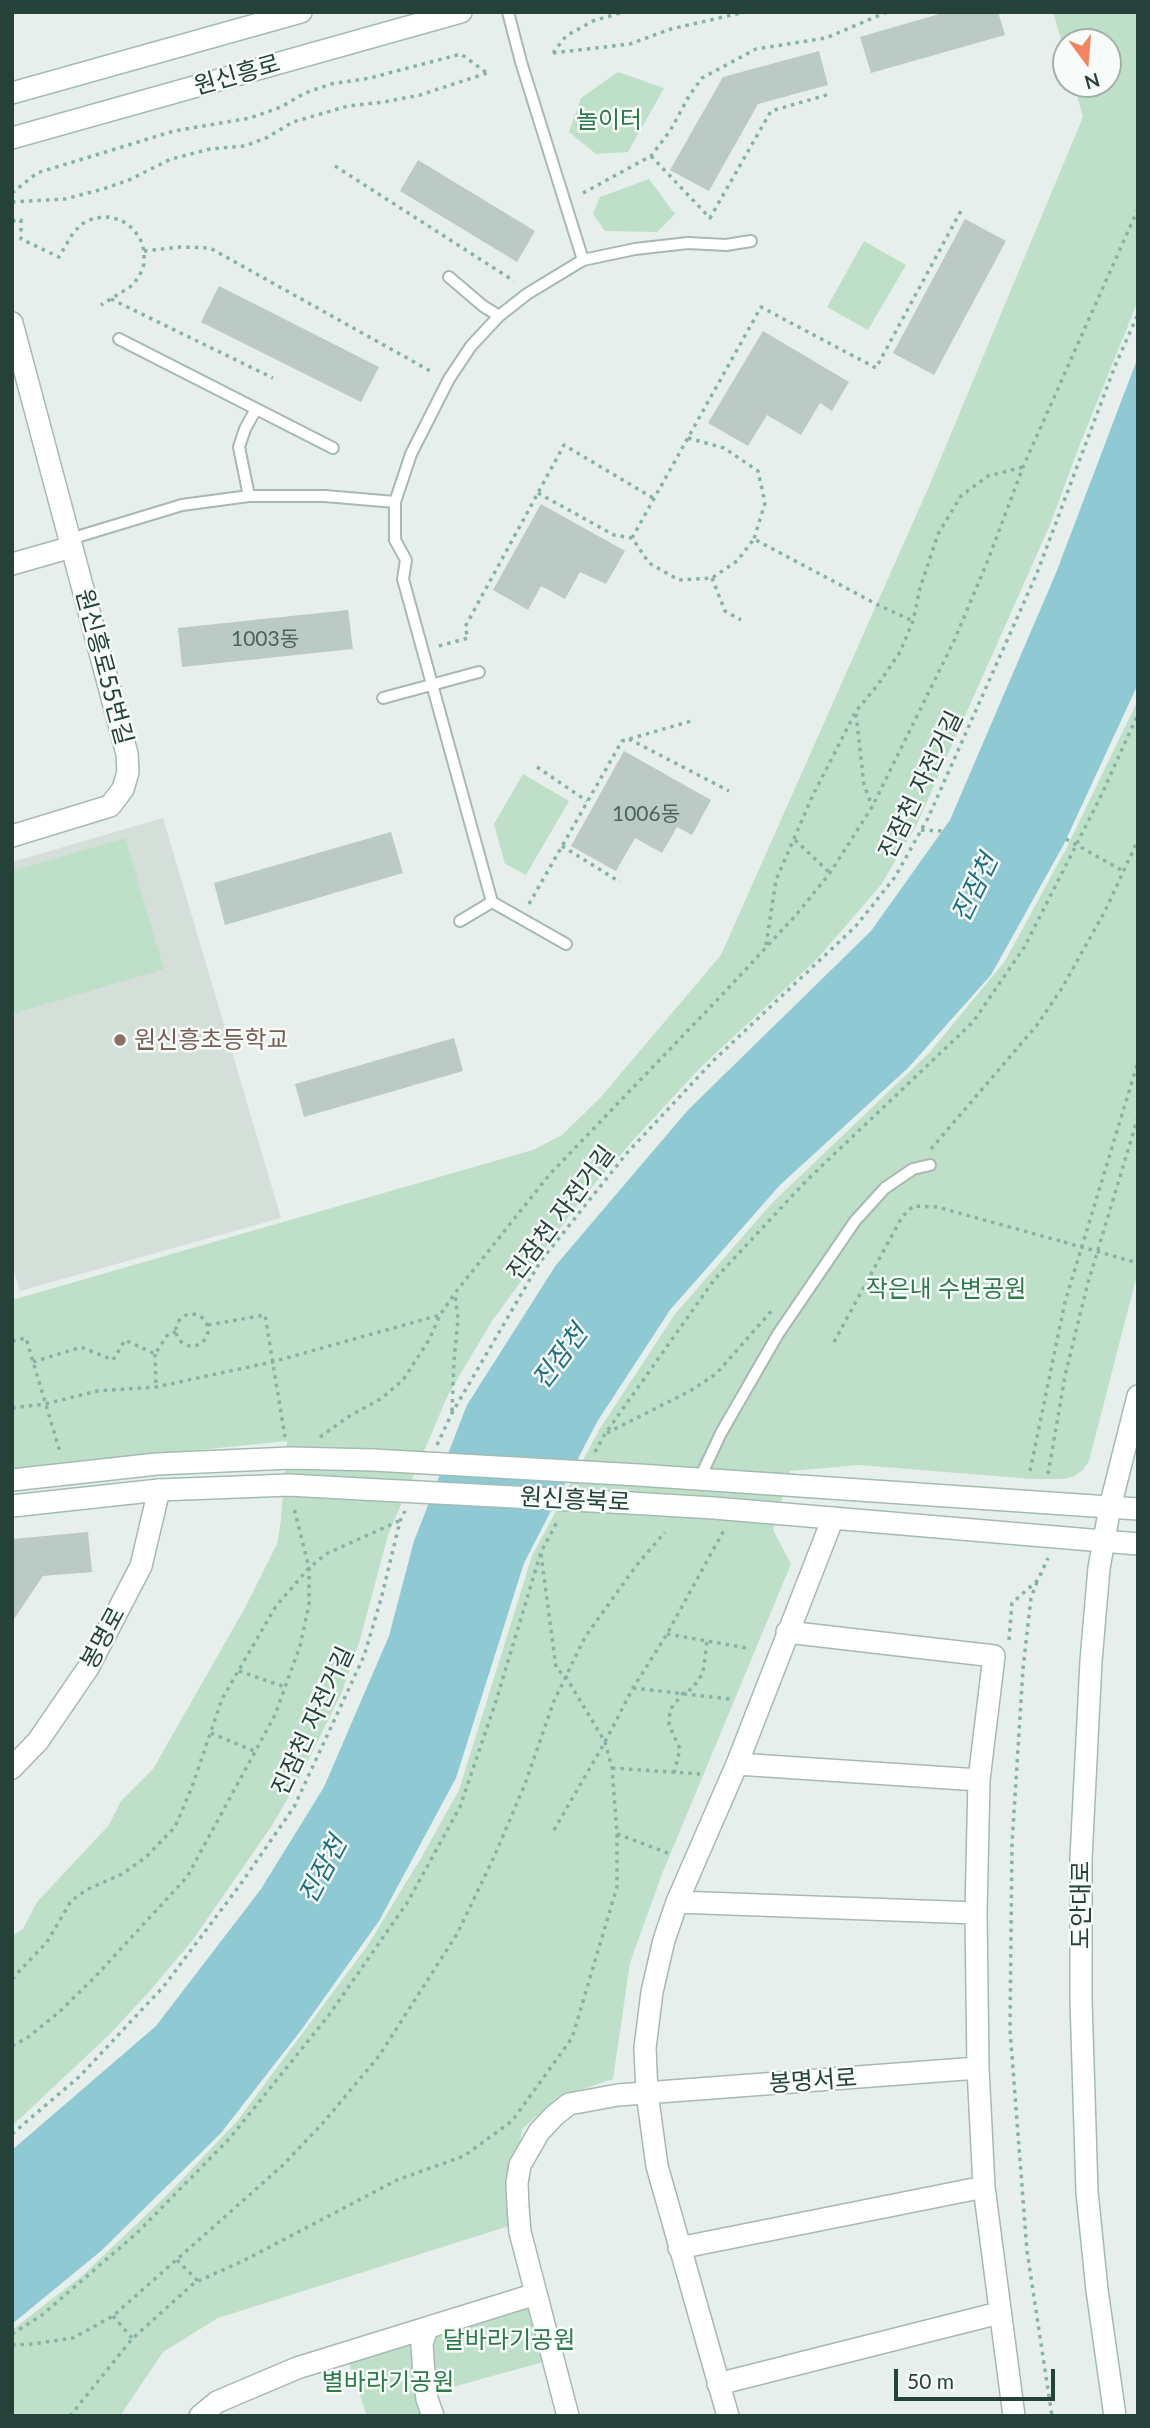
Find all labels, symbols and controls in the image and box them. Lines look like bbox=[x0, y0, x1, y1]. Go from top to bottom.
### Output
north arrow bbox=[1052, 28, 1122, 98]
street label: 원신흥로 bbox=[191, 49, 283, 101]
text: N bbox=[1082, 69, 1103, 95]
park label: 놀이터 bbox=[576, 106, 642, 134]
street label: 원신흥로55번길 bbox=[69, 586, 139, 748]
house number: 1003동 bbox=[231, 626, 299, 652]
street label: 진잠천 자전거길 bbox=[873, 706, 969, 864]
house number: 1006동 bbox=[612, 801, 680, 827]
water label: 진잠천 bbox=[945, 849, 1005, 927]
place label: 원신흥초등학교 bbox=[134, 1026, 289, 1054]
marker: 원신흥초등학교 bbox=[112, 1032, 128, 1048]
street label: 진잠천 자전거길 bbox=[501, 1140, 621, 1286]
park label: 작은내 수변공원 bbox=[866, 1275, 1026, 1303]
water label: 진잠천 bbox=[526, 1319, 594, 1395]
street label: 원신흥북로 bbox=[519, 1483, 631, 1517]
street label: 봉명로 bbox=[75, 1602, 131, 1674]
street label: 진잠천 자전거길 bbox=[266, 1642, 360, 1800]
water label: 진잠천 bbox=[292, 1831, 354, 1909]
street label: 도안대로 bbox=[1067, 1861, 1095, 1949]
street label: 봉명서로 bbox=[768, 2064, 858, 2098]
park label: 달바라기공원 bbox=[443, 2326, 575, 2354]
scale bar bbox=[898, 2354, 1059, 2398]
park label: 별바라기공원 bbox=[322, 2368, 454, 2396]
text: 50 m bbox=[907, 2368, 954, 2393]

